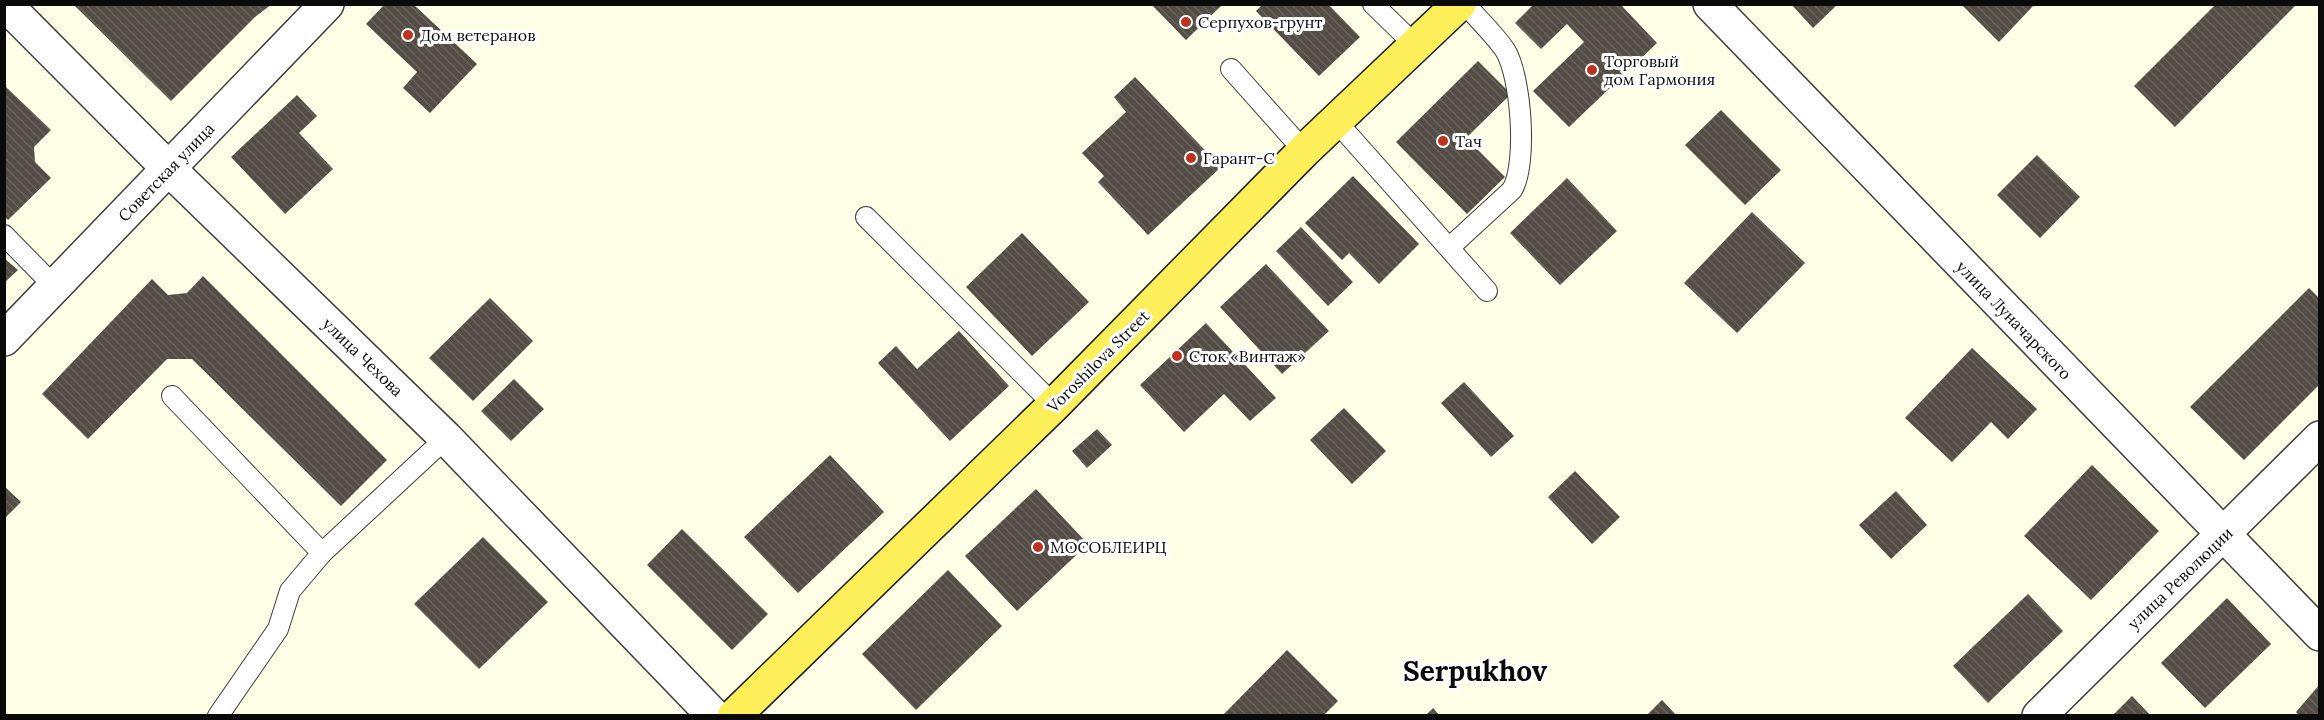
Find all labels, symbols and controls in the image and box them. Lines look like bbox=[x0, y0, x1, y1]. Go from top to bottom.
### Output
place label: Серпухов-грунт bbox=[1198, 12, 1322, 32]
marker: Серпухов-грунт bbox=[1179, 15, 1193, 29]
place label: Дом ветеранов bbox=[420, 25, 536, 45]
marker: Дом ветеранов bbox=[401, 28, 415, 42]
place label: Торговый дом Гармония bbox=[1604, 51, 1715, 89]
marker: Торговый дом Гармония bbox=[1585, 63, 1599, 77]
street label: Советская улица bbox=[114, 118, 218, 226]
place label: Тач bbox=[1455, 131, 1482, 151]
marker: Тач bbox=[1436, 134, 1450, 148]
place label: Гарант-С bbox=[1203, 148, 1275, 168]
marker: Гарант-С bbox=[1184, 151, 1198, 165]
street label: улица Луначарского bbox=[1952, 256, 2076, 384]
street label: Voroshilova Street bbox=[1042, 305, 1154, 417]
street label: улица Чехова bbox=[319, 314, 407, 400]
place label: Сток «Винтаж» bbox=[1189, 346, 1306, 366]
marker: Сток «Винтаж» bbox=[1170, 349, 1184, 363]
street label: улица Революции bbox=[2123, 523, 2237, 633]
place label: МОСОБЛЕИРЦ bbox=[1050, 537, 1167, 557]
marker: МОСОБЛЕИРЦ bbox=[1031, 540, 1045, 554]
district label: Serpukhov bbox=[1403, 653, 1547, 689]

